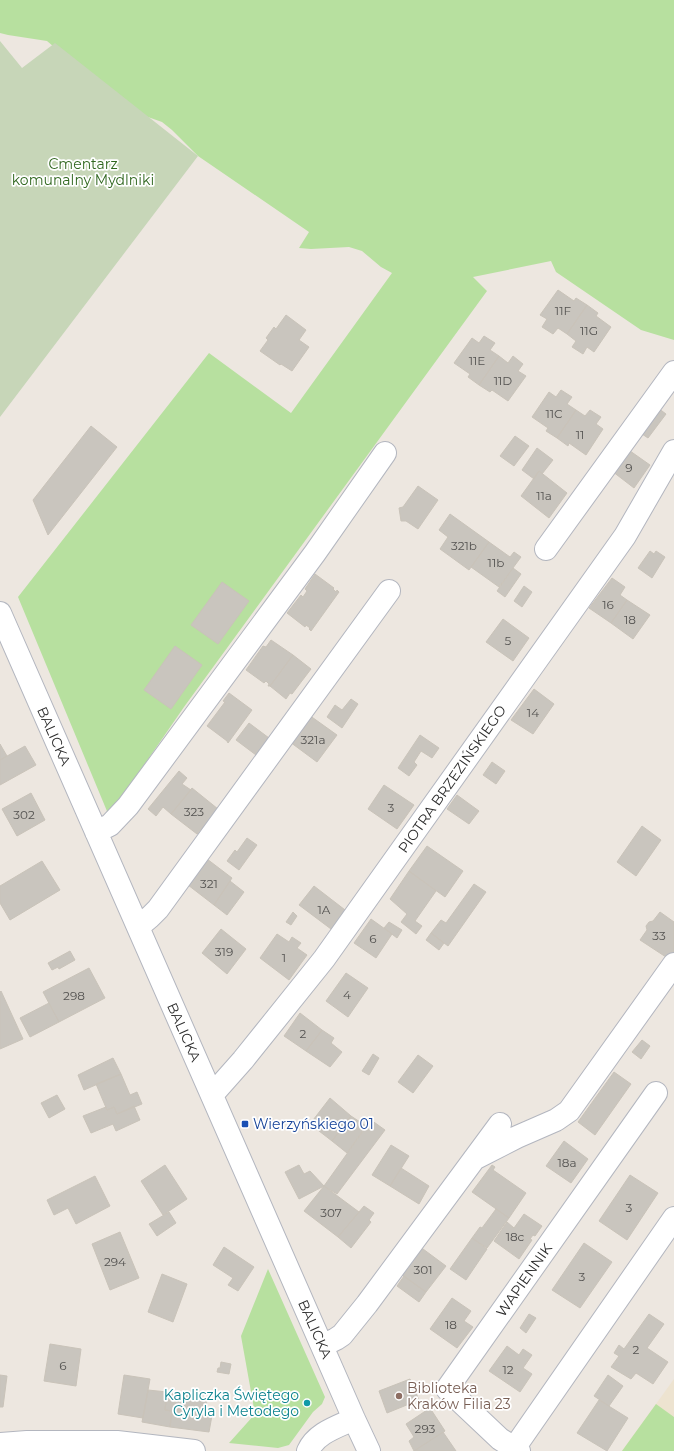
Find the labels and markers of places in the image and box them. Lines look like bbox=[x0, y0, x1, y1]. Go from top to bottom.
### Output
place label: Wierzyńskiego 01 bbox=[253, 1115, 374, 1133]
marker: Wierzyńskiego 01 bbox=[240, 1119, 250, 1129]
place label: Biblioteka Kraków Filia 23 bbox=[407, 1379, 511, 1413]
place label: Kapliczka Świętego Cyryla i Metodego bbox=[164, 1386, 299, 1420]
marker: Biblioteka Kraków Filia 23 bbox=[394, 1391, 404, 1401]
marker: Kapliczka Świętego Cyryla i Metodego bbox=[302, 1398, 312, 1408]

